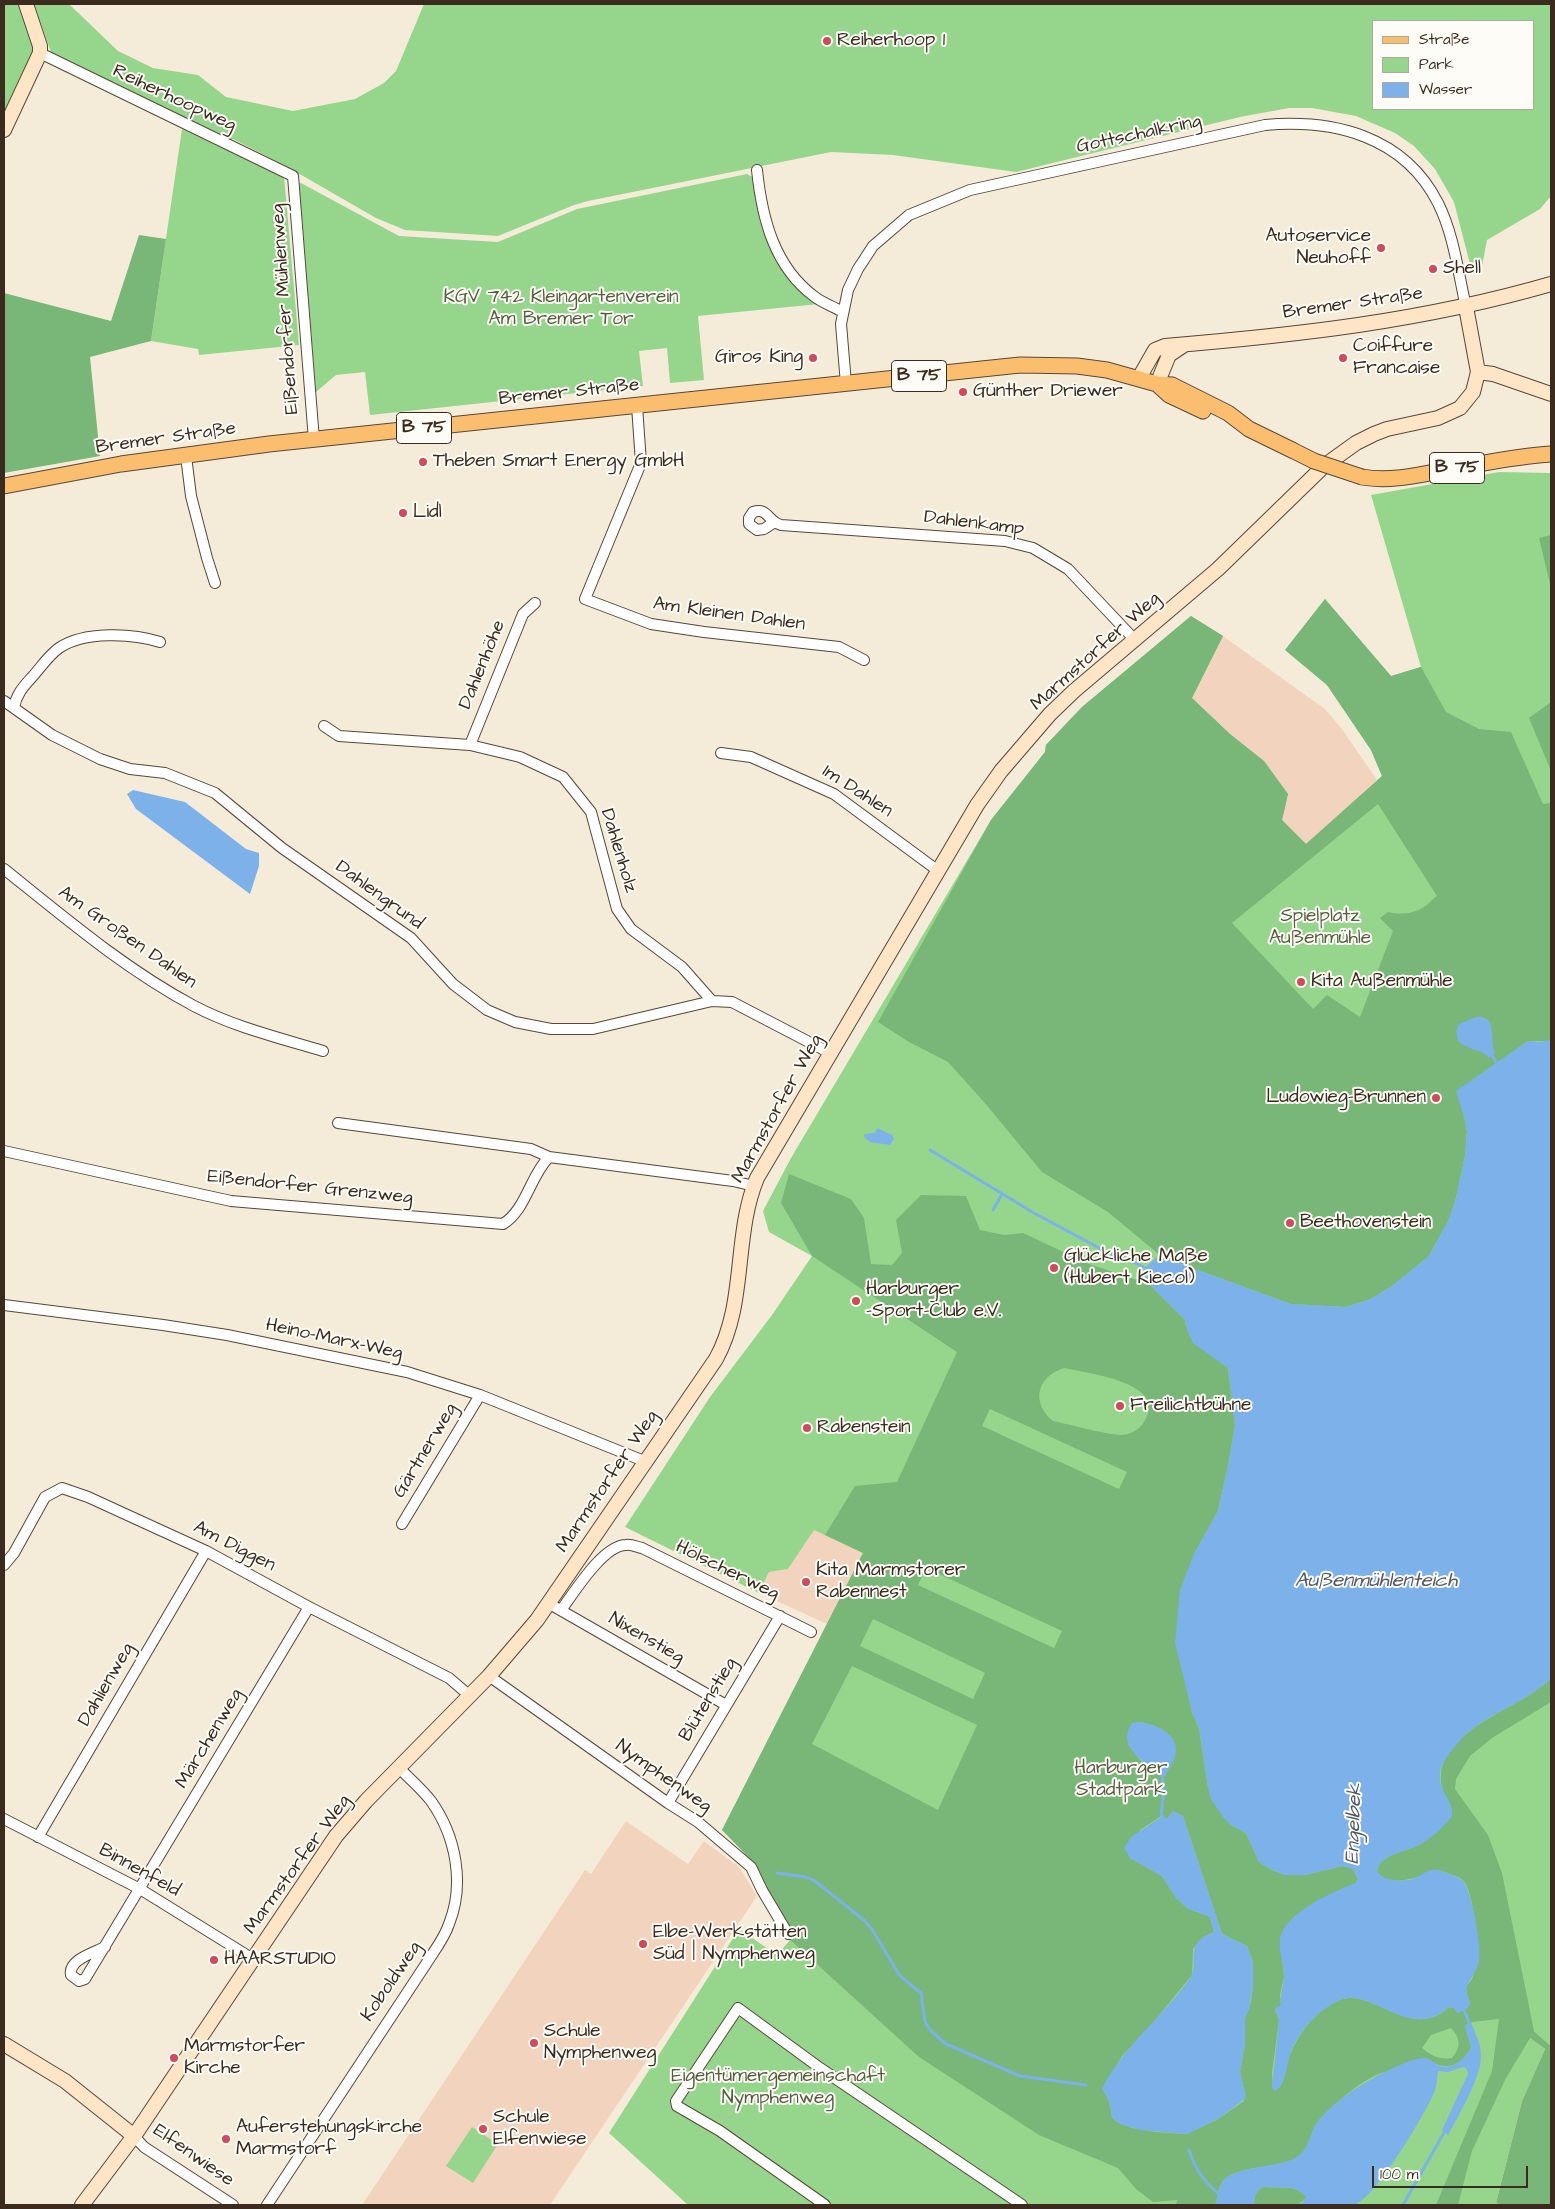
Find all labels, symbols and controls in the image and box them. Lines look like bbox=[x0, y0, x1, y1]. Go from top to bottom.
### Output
legend bbox=[1372, 20, 1535, 110]
text: Straße bbox=[1419, 29, 1469, 50]
place label: Reiherhoop 1 bbox=[837, 30, 945, 52]
marker: Reiherhoop 1 bbox=[821, 35, 833, 47]
text: Park bbox=[1419, 54, 1454, 75]
street label: Reiherhoopweg bbox=[109, 60, 239, 138]
text: Wasser bbox=[1419, 79, 1472, 100]
street label: Gottschalkring bbox=[1074, 111, 1204, 159]
street label: Eißendorfer Mühlenweg bbox=[267, 203, 305, 415]
place label: Autoservice Neuhoff bbox=[1265, 226, 1371, 270]
marker: Autoservice Neuhoff bbox=[1375, 242, 1387, 254]
place label: Shell bbox=[1443, 258, 1481, 280]
marker: Shell bbox=[1427, 263, 1439, 275]
street label: Bremer Straße bbox=[1281, 283, 1425, 325]
park label: KGV 742 Kleingartenverein Am Bremer Tor bbox=[443, 287, 679, 331]
place label: Coiffure Francaise bbox=[1353, 336, 1440, 380]
place label: Giros King bbox=[715, 347, 803, 369]
marker: Giros King bbox=[807, 352, 819, 364]
marker: Coiffure Francaise bbox=[1337, 352, 1349, 364]
road number: B 75 bbox=[892, 361, 946, 392]
street label: Bremer Straße bbox=[498, 374, 640, 412]
place label: Günther Driewer bbox=[973, 381, 1123, 403]
marker: Günther Driewer bbox=[957, 386, 969, 398]
road number: B 75 bbox=[396, 412, 452, 443]
street label: Bremer Straße bbox=[94, 418, 238, 460]
place label: Theben Smart Energy GmbH bbox=[433, 451, 684, 473]
road number: B 75 bbox=[1430, 452, 1484, 483]
marker: Theben Smart Energy GmbH bbox=[417, 456, 429, 468]
place label: Lidl bbox=[413, 502, 442, 524]
marker: Lidl bbox=[397, 507, 409, 519]
street label: Dahlenkamp bbox=[923, 507, 1025, 541]
street label: Marmstorfer Weg bbox=[1026, 588, 1166, 716]
street label: Am Kleinen Dahlen bbox=[652, 593, 806, 637]
street label: Dahlenhöhe bbox=[455, 617, 511, 713]
street label: Im Dahlen bbox=[817, 761, 897, 823]
street label: Dahlenholz bbox=[594, 806, 642, 896]
street label: Dahlengrund bbox=[331, 856, 427, 936]
street label: Am Großen Dahlen bbox=[53, 882, 201, 994]
park label: Spielplatz Außenmühle bbox=[1269, 906, 1371, 950]
place label: Kita Außenmühle bbox=[1311, 971, 1453, 993]
marker: Kita Außenmühle bbox=[1295, 976, 1307, 988]
street label: Marmstorfer Weg bbox=[728, 1031, 828, 1187]
place label: Ludowieg-Brunnen bbox=[1266, 1087, 1426, 1109]
marker: Ludowieg-Brunnen bbox=[1430, 1092, 1442, 1104]
street label: Eißendorfer Grenzweg bbox=[206, 1166, 414, 1210]
place label: Beethovenstein bbox=[1300, 1212, 1431, 1234]
marker: Beethovenstein bbox=[1284, 1217, 1296, 1229]
place label: Glückliche Maße (Hubert Kiecol) bbox=[1064, 1246, 1208, 1290]
marker: Glückliche Maße (Hubert Kiecol) bbox=[1048, 1262, 1060, 1274]
place label: Harburger -Sport-Club e.V. bbox=[866, 1279, 1001, 1323]
marker: Harburger -Sport-Club e.V. bbox=[850, 1295, 862, 1307]
street label: Heino-Marx-Weg bbox=[263, 1314, 405, 1366]
place label: Freilichtbühne bbox=[1130, 1395, 1251, 1417]
street label: Gärtnerweg bbox=[389, 1399, 463, 1503]
marker: Freilichtbühne bbox=[1114, 1400, 1126, 1412]
street label: Marmstorfer Weg bbox=[552, 1407, 664, 1557]
place label: Rabenstein bbox=[817, 1417, 911, 1439]
marker: Rabenstein bbox=[801, 1422, 813, 1434]
street label: Am Diggen bbox=[189, 1517, 279, 1577]
street label: Hölscherweg bbox=[672, 1536, 782, 1606]
place label: Kita Marmstorer Rabennest bbox=[816, 1560, 965, 1604]
water label: Außenmühlenteich bbox=[1295, 1570, 1457, 1594]
marker: Kita Marmstorer Rabennest bbox=[800, 1576, 812, 1588]
street label: Nixenstieg bbox=[604, 1608, 688, 1670]
street label: Dahlienweg bbox=[74, 1639, 140, 1731]
street label: Blütenstieg bbox=[675, 1654, 743, 1746]
street label: Märchenweg bbox=[171, 1685, 249, 1793]
street label: Nymphenweg bbox=[610, 1735, 716, 1819]
park label: Harburger Stadtpark bbox=[1074, 1758, 1168, 1802]
water label: Engelbek bbox=[1342, 1783, 1368, 1865]
street label: Marmstorfer Weg bbox=[240, 1791, 356, 1939]
street label: Binnenfeld bbox=[94, 1839, 184, 1903]
place label: Elbe-Werkstätten Süd | Nymphenweg bbox=[653, 1922, 815, 1966]
street label: Koboldweg bbox=[357, 1938, 427, 2026]
marker: Elbe-Werkstätten Süd | Nymphenweg bbox=[637, 1938, 649, 1950]
place label: HAARSTUDIO bbox=[224, 1949, 336, 1971]
marker: HAARSTUDIO bbox=[208, 1954, 220, 1966]
place label: Schule Nymphenweg bbox=[544, 2021, 656, 2065]
place label: Marmstorfer Kirche bbox=[184, 2036, 305, 2080]
marker: Schule Nymphenweg bbox=[528, 2037, 540, 2049]
marker: Marmstorfer Kirche bbox=[168, 2052, 180, 2064]
park label: Eigentümergemeinschaft Nymphenweg bbox=[671, 2066, 885, 2110]
place label: Schule Elfenwiese bbox=[493, 2107, 587, 2151]
place label: Auferstehungskirche Marmstorf bbox=[236, 2117, 422, 2161]
street label: Elfenwiese bbox=[148, 2120, 238, 2192]
marker: Schule Elfenwiese bbox=[477, 2123, 489, 2135]
marker: Auferstehungskirche Marmstorf bbox=[220, 2133, 232, 2145]
scale bar bbox=[1375, 2156, 1531, 2188]
text: 100 m bbox=[1380, 2164, 1419, 2185]

